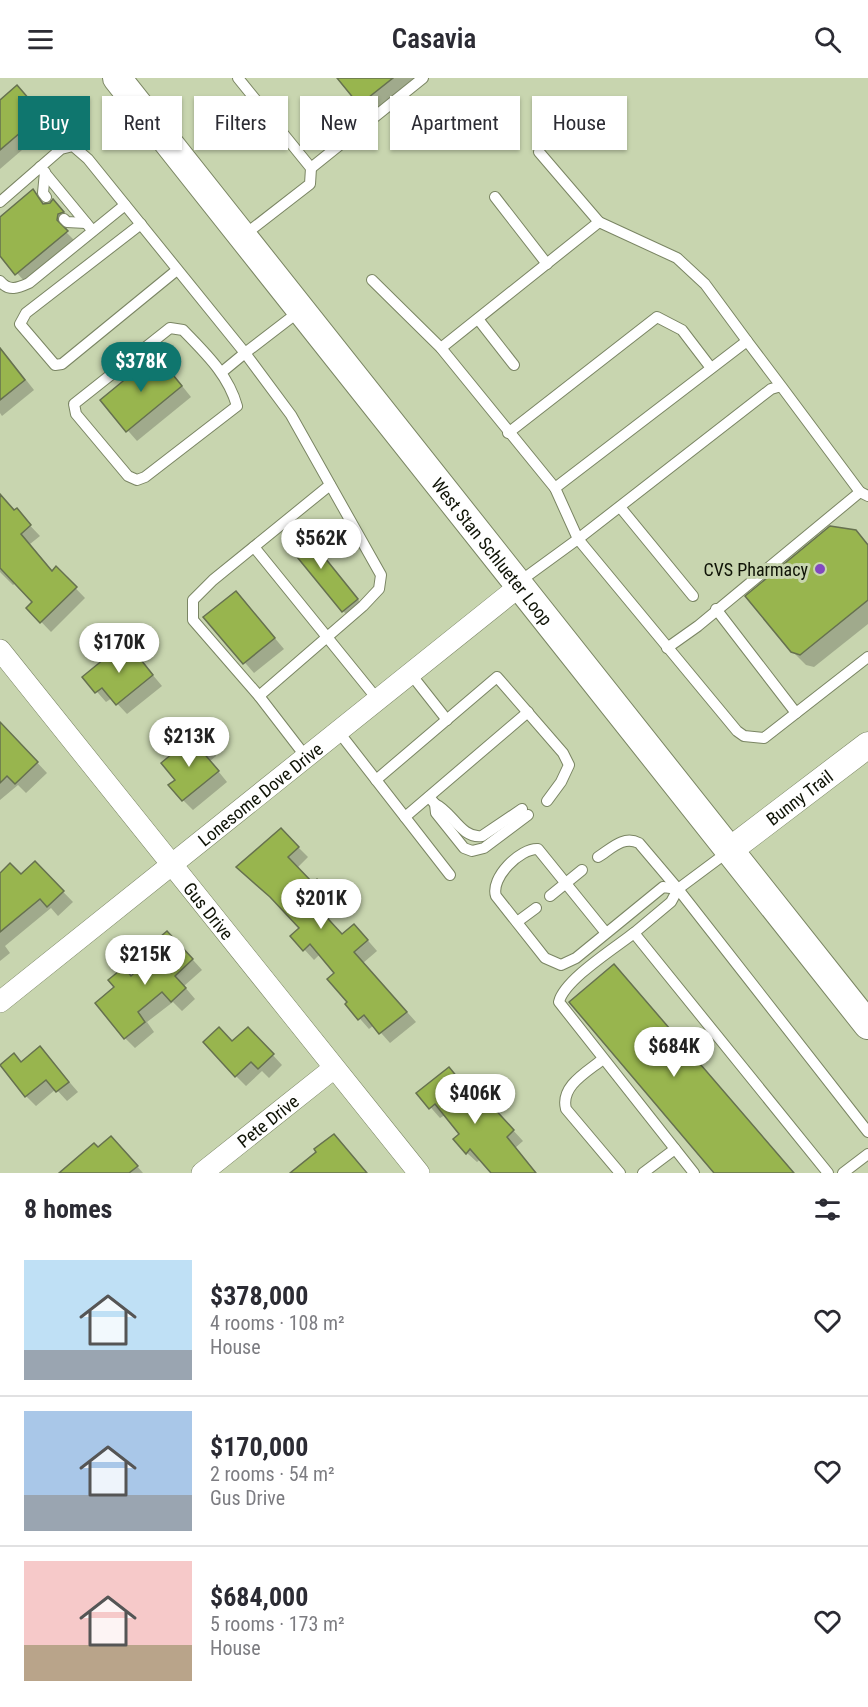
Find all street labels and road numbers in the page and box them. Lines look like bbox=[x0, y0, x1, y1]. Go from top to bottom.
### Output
street label: West Stan Schlueter Loop bbox=[427, 473, 557, 629]
street label: Lonesome Dove Drive bbox=[194, 738, 326, 850]
street label: Bunny Trail bbox=[762, 765, 837, 829]
street label: Gus Drive bbox=[179, 878, 238, 944]
street label: Pete Drive bbox=[233, 1090, 303, 1151]

